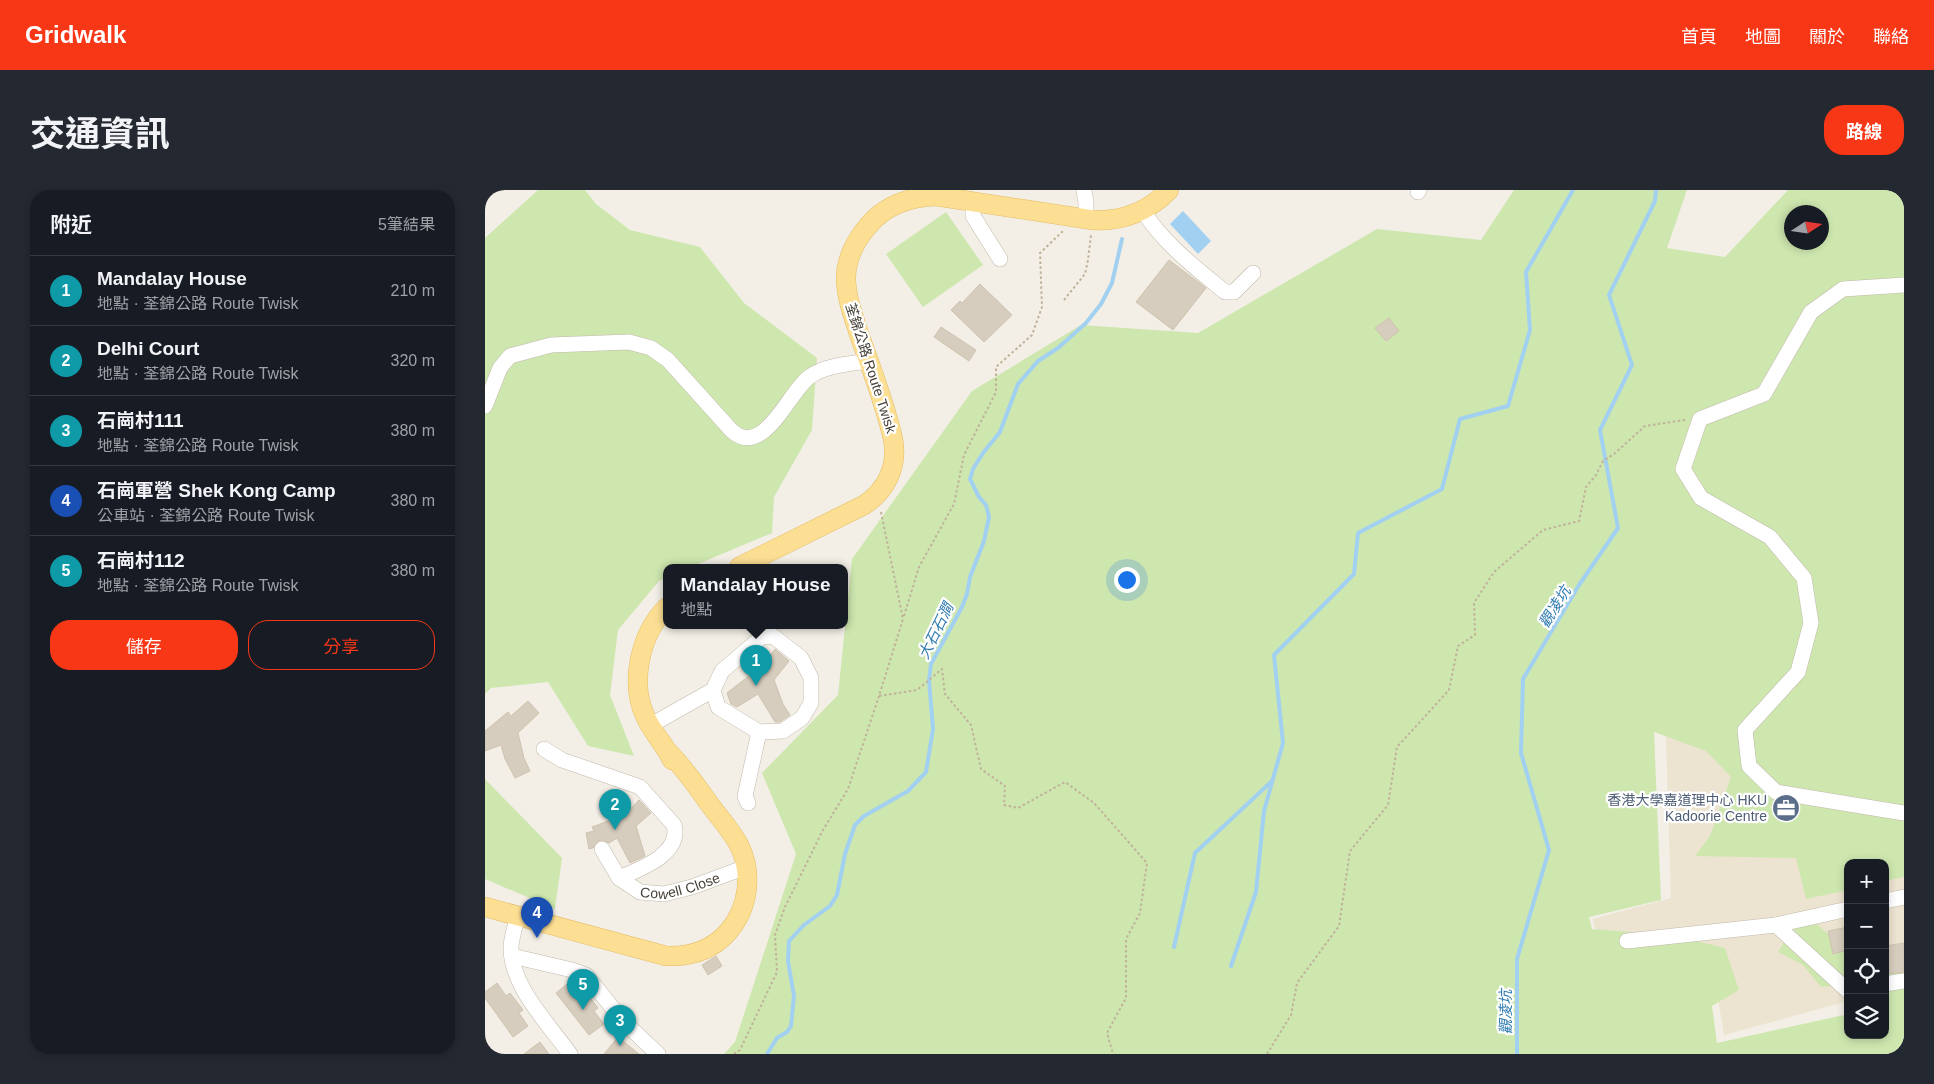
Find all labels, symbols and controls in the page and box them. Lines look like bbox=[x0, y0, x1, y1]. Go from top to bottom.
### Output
text: Gridwalk bbox=[25, 21, 126, 48]
text: 首頁 bbox=[1681, 27, 1717, 47]
text: 地圖 bbox=[1745, 27, 1781, 47]
text: 關於 bbox=[1809, 27, 1845, 47]
text: 聯絡 bbox=[1873, 27, 1909, 47]
button: 路線 bbox=[1824, 105, 1904, 155]
text: 交通資訊 bbox=[30, 114, 170, 153]
north arrow bbox=[1784, 205, 1829, 250]
text: 附近 bbox=[50, 213, 92, 236]
text: 5筆結果 bbox=[378, 216, 435, 233]
text: Mandalay House bbox=[97, 268, 247, 289]
text: 1 bbox=[62, 282, 70, 299]
text: 210 m bbox=[391, 282, 435, 299]
text: 地點 · 荃錦公路 Route Twisk bbox=[97, 295, 299, 312]
street label: 荃錦公路 Route Twisk bbox=[842, 301, 900, 436]
text: Delhi Court bbox=[97, 338, 199, 359]
text: 2 bbox=[62, 352, 70, 369]
text: 320 m bbox=[391, 352, 435, 369]
text: 地點 · 荃錦公路 Route Twisk bbox=[97, 365, 299, 382]
text: 石崗村111 bbox=[97, 410, 184, 431]
text: 3 bbox=[62, 422, 70, 439]
text: 380 m bbox=[391, 422, 435, 439]
text: 地點 · 荃錦公路 Route Twisk bbox=[97, 437, 299, 454]
text: 石崗軍營 Shek Kong Camp bbox=[97, 480, 336, 501]
text: 4 bbox=[62, 492, 70, 509]
text: 380 m bbox=[391, 492, 435, 509]
text: 公車站 · 荃錦公路 Route Twisk bbox=[97, 507, 315, 524]
text: 石崗村112 bbox=[97, 550, 185, 571]
text: 5 bbox=[62, 562, 70, 579]
text: 380 m bbox=[391, 562, 435, 579]
popup bbox=[663, 564, 848, 629]
your location bbox=[1114, 567, 1140, 593]
text: Mandalay House bbox=[681, 574, 830, 595]
text: 地點 · 荃錦公路 Route Twisk bbox=[97, 577, 299, 594]
water label: 觀凌坑 bbox=[1535, 581, 1575, 630]
water label: 大石石澗 bbox=[915, 598, 957, 661]
text: 地點 bbox=[681, 601, 713, 618]
button: 儲存 bbox=[50, 620, 238, 670]
button: 分享 bbox=[248, 620, 435, 670]
pin: 1 bbox=[740, 645, 772, 686]
pin: 2 bbox=[599, 789, 631, 830]
place label: 香港大學嘉道理中心 HKU Kadoorie Centre bbox=[1608, 792, 1767, 824]
office icon: 香港大學嘉道理中心 HKU Kadoorie Centre bbox=[1771, 793, 1801, 823]
map controls bbox=[1844, 859, 1889, 1039]
button: + bbox=[1844, 859, 1889, 904]
street label: Cowell Close bbox=[640, 869, 722, 902]
pin: 4 bbox=[521, 897, 553, 938]
button: − bbox=[1844, 904, 1889, 949]
button: locate bbox=[1844, 949, 1889, 994]
pin: 5 bbox=[567, 969, 599, 1010]
water label: 觀凌坑 bbox=[1497, 988, 1514, 1035]
button: layers bbox=[1844, 994, 1889, 1039]
pin: 3 bbox=[604, 1005, 636, 1046]

